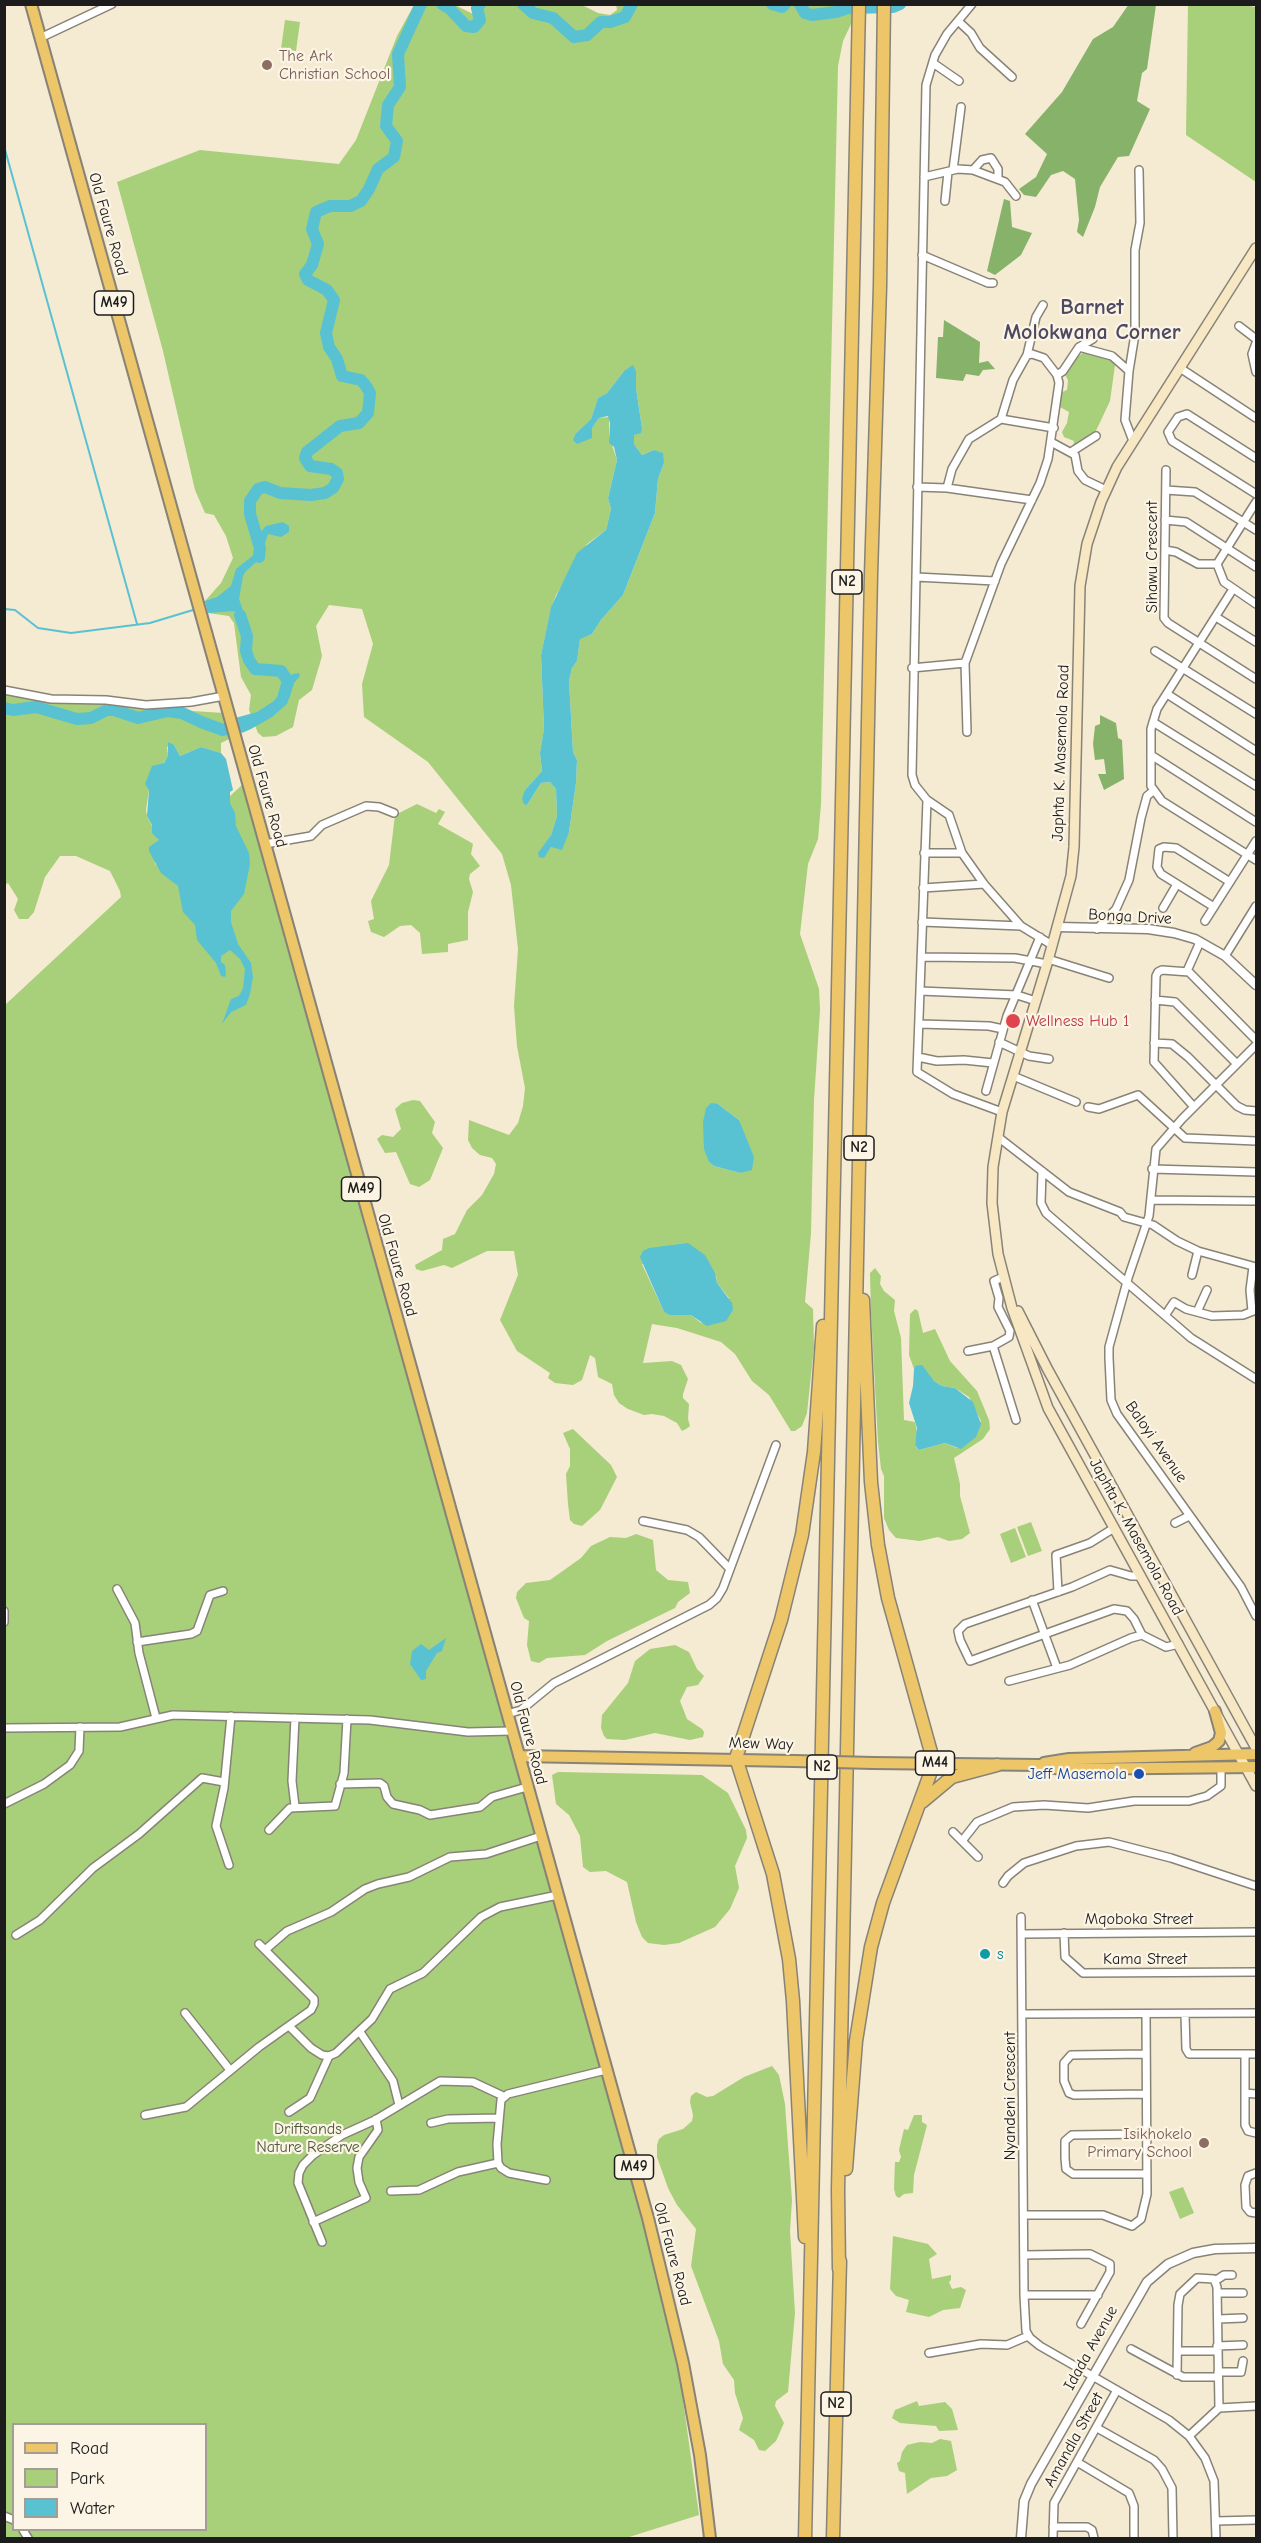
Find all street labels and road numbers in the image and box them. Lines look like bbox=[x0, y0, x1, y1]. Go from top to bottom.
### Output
street label: Old Faure Road bbox=[84, 170, 132, 278]
road number: M49 bbox=[94, 291, 134, 315]
street label: Sihawu Crescent bbox=[1142, 501, 1162, 613]
road number: N2 bbox=[832, 570, 862, 594]
street label: Japhta K. Masemola Road bbox=[1048, 664, 1074, 842]
street label: Old Faure Road bbox=[243, 742, 291, 850]
street label: Bonga Drive bbox=[1088, 905, 1172, 929]
road number: N2 bbox=[844, 1136, 874, 1160]
road number: M49 bbox=[342, 1177, 380, 1201]
street label: Old Faure Road bbox=[373, 1211, 421, 1319]
street label: Baloyi Avenue bbox=[1121, 1398, 1191, 1486]
street label: Japhta K. Masemola Road bbox=[1085, 1455, 1187, 1619]
street label: Old Faure Road bbox=[505, 1679, 551, 1787]
street label: Mew Way bbox=[728, 1733, 794, 1755]
road number: M44 bbox=[916, 1751, 954, 1775]
road number: N2 bbox=[807, 1755, 837, 1779]
street label: Mqoboka Street bbox=[1085, 1909, 1193, 1929]
street label: Kama Street bbox=[1103, 1949, 1187, 1969]
street label: Nyandeni Crescent bbox=[1000, 2032, 1020, 2160]
road number: M49 bbox=[614, 2155, 654, 2179]
street label: Old Faure Road bbox=[649, 2200, 695, 2308]
street label: Idada Avenue bbox=[1060, 2302, 1122, 2394]
street label: Amandla Street bbox=[1040, 2389, 1108, 2491]
road number: N2 bbox=[821, 2392, 851, 2416]

